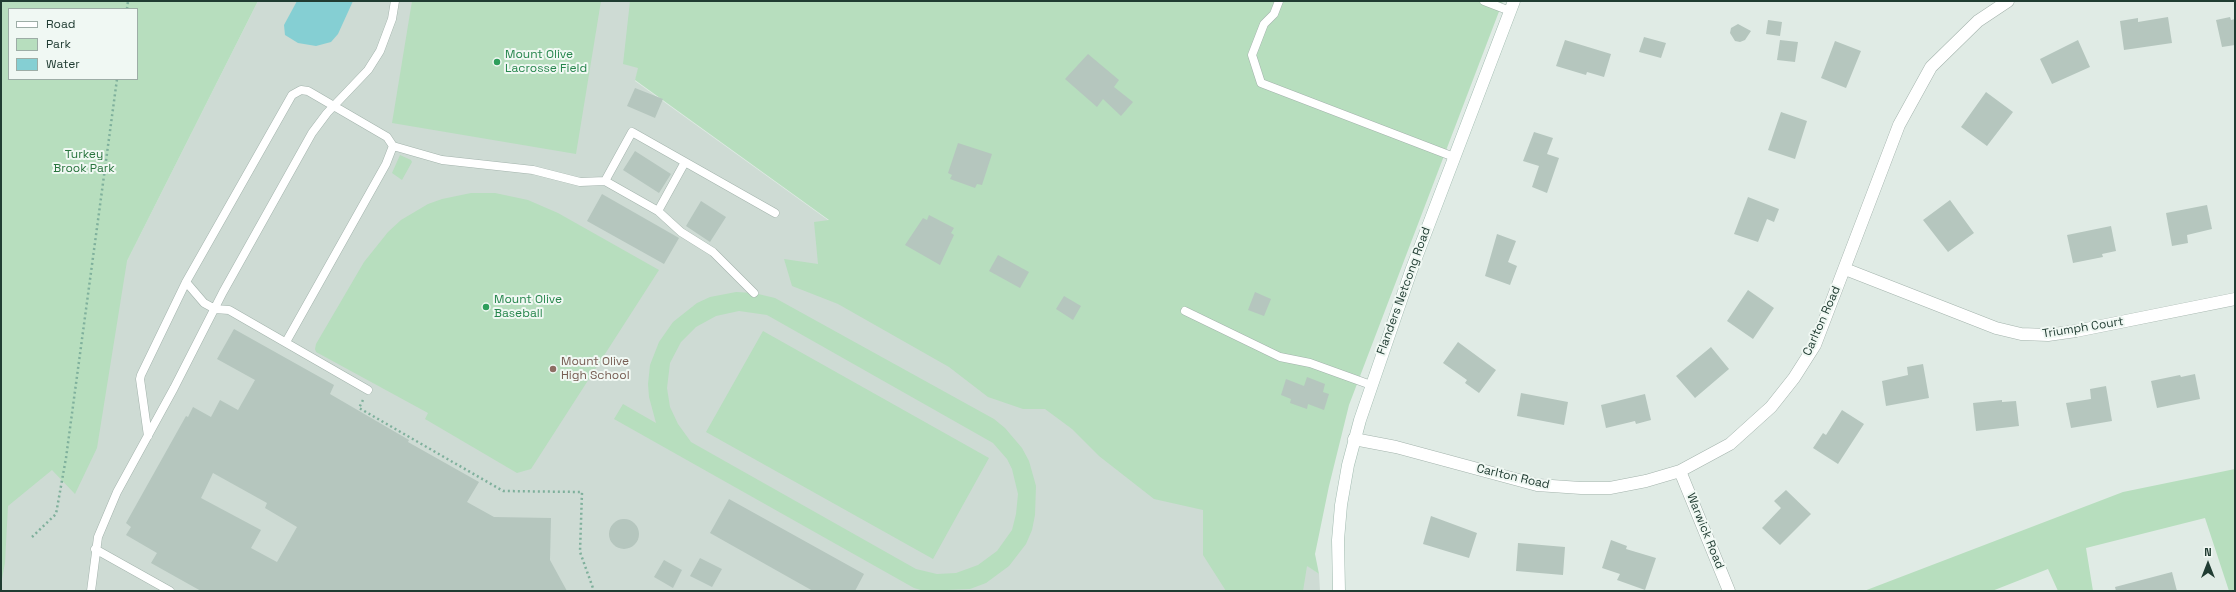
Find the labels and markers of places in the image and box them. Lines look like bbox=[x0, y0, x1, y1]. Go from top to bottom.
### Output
place label: Mount Olive Lacrosse Field bbox=[505, 48, 587, 76]
marker: Mount Olive Lacrosse Field bbox=[492, 57, 502, 67]
place label: Mount Olive Baseball bbox=[494, 293, 562, 321]
marker: Mount Olive Baseball bbox=[481, 302, 491, 312]
place label: Mount Olive High School bbox=[561, 355, 630, 383]
marker: Mount Olive High School bbox=[548, 364, 558, 374]

